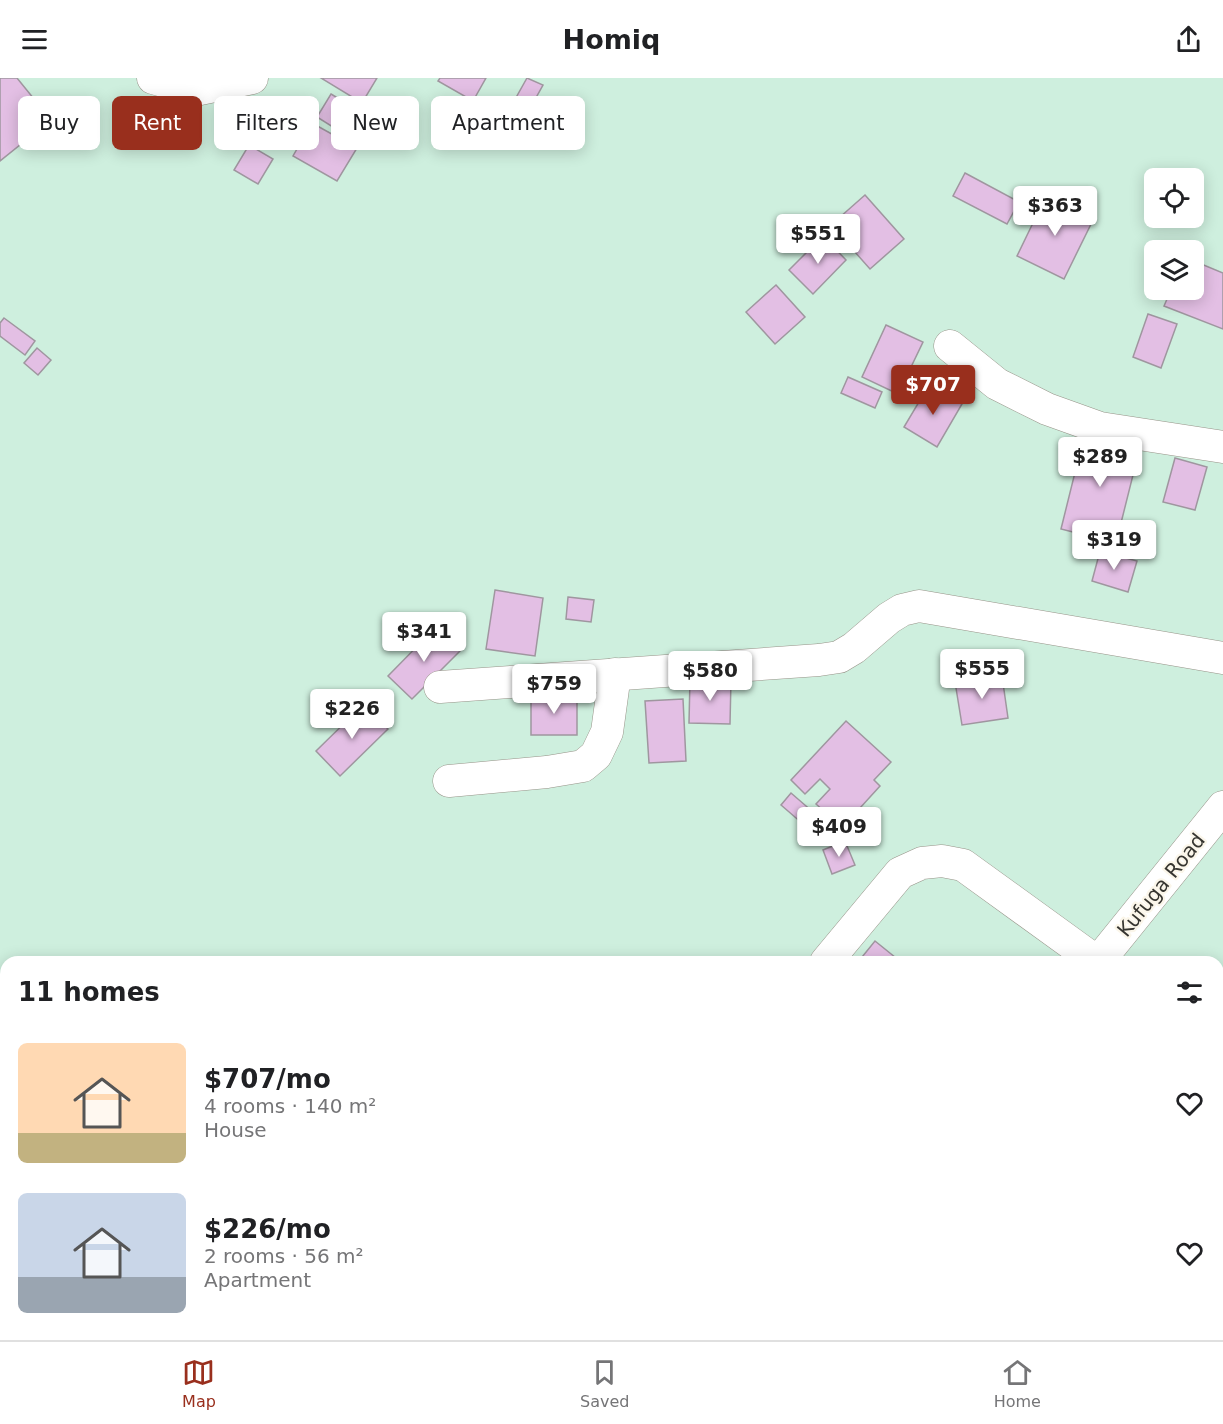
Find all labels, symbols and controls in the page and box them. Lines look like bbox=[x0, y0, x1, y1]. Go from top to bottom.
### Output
icon: menu bbox=[18, 23, 51, 56]
icon: share bbox=[1172, 23, 1205, 56]
text: Homiq bbox=[563, 24, 660, 55]
chip: Buy bbox=[18, 96, 100, 150]
chip: Rent bbox=[112, 96, 202, 150]
chip: Filters bbox=[214, 96, 319, 150]
chip: New bbox=[331, 96, 419, 150]
chip: Apartment bbox=[431, 96, 585, 150]
map controls bbox=[1144, 168, 1204, 300]
button: locate bbox=[1144, 168, 1204, 228]
pin: $363 bbox=[1019, 186, 1091, 237]
text: $363 bbox=[1027, 193, 1083, 217]
pin: $551 bbox=[782, 214, 854, 265]
text: $551 bbox=[790, 221, 846, 245]
button: layers bbox=[1144, 240, 1204, 300]
pin: $707 bbox=[897, 365, 969, 416]
text: $707 bbox=[905, 372, 961, 396]
pin: $289 bbox=[1064, 437, 1136, 488]
text: $289 bbox=[1072, 444, 1128, 468]
pin: $319 bbox=[1078, 520, 1150, 571]
text: $319 bbox=[1086, 527, 1142, 551]
pin: $341 bbox=[388, 612, 460, 663]
text: $341 bbox=[396, 619, 452, 643]
pin: $555 bbox=[946, 649, 1018, 700]
pin: $580 bbox=[674, 651, 746, 702]
text: $555 bbox=[954, 656, 1010, 680]
text: $580 bbox=[682, 658, 738, 682]
pin: $759 bbox=[518, 664, 590, 715]
text: $759 bbox=[526, 671, 582, 695]
pin: $226 bbox=[316, 689, 388, 740]
text: $226 bbox=[324, 696, 380, 720]
pin: $409 bbox=[803, 807, 875, 858]
text: $409 bbox=[811, 814, 867, 838]
street label: Kufuga Road bbox=[1112, 828, 1210, 942]
icon: filters bbox=[1173, 976, 1206, 1009]
text: 11 homes bbox=[18, 977, 160, 1007]
text: $707/mo bbox=[204, 1064, 331, 1094]
icon: home bbox=[66, 1067, 138, 1139]
icon: heart bbox=[1173, 1087, 1206, 1120]
text: 4 rooms · 140 m² bbox=[204, 1094, 376, 1118]
text: House bbox=[204, 1118, 267, 1142]
text: $226/mo bbox=[204, 1214, 331, 1244]
icon: home bbox=[66, 1217, 138, 1289]
icon: heart bbox=[1173, 1237, 1206, 1270]
text: 2 rooms · 56 m² bbox=[204, 1244, 364, 1268]
text: Apartment bbox=[204, 1268, 311, 1292]
tab: Map bbox=[182, 1356, 216, 1411]
tab: Saved bbox=[580, 1356, 629, 1411]
tab: Home bbox=[994, 1356, 1041, 1411]

